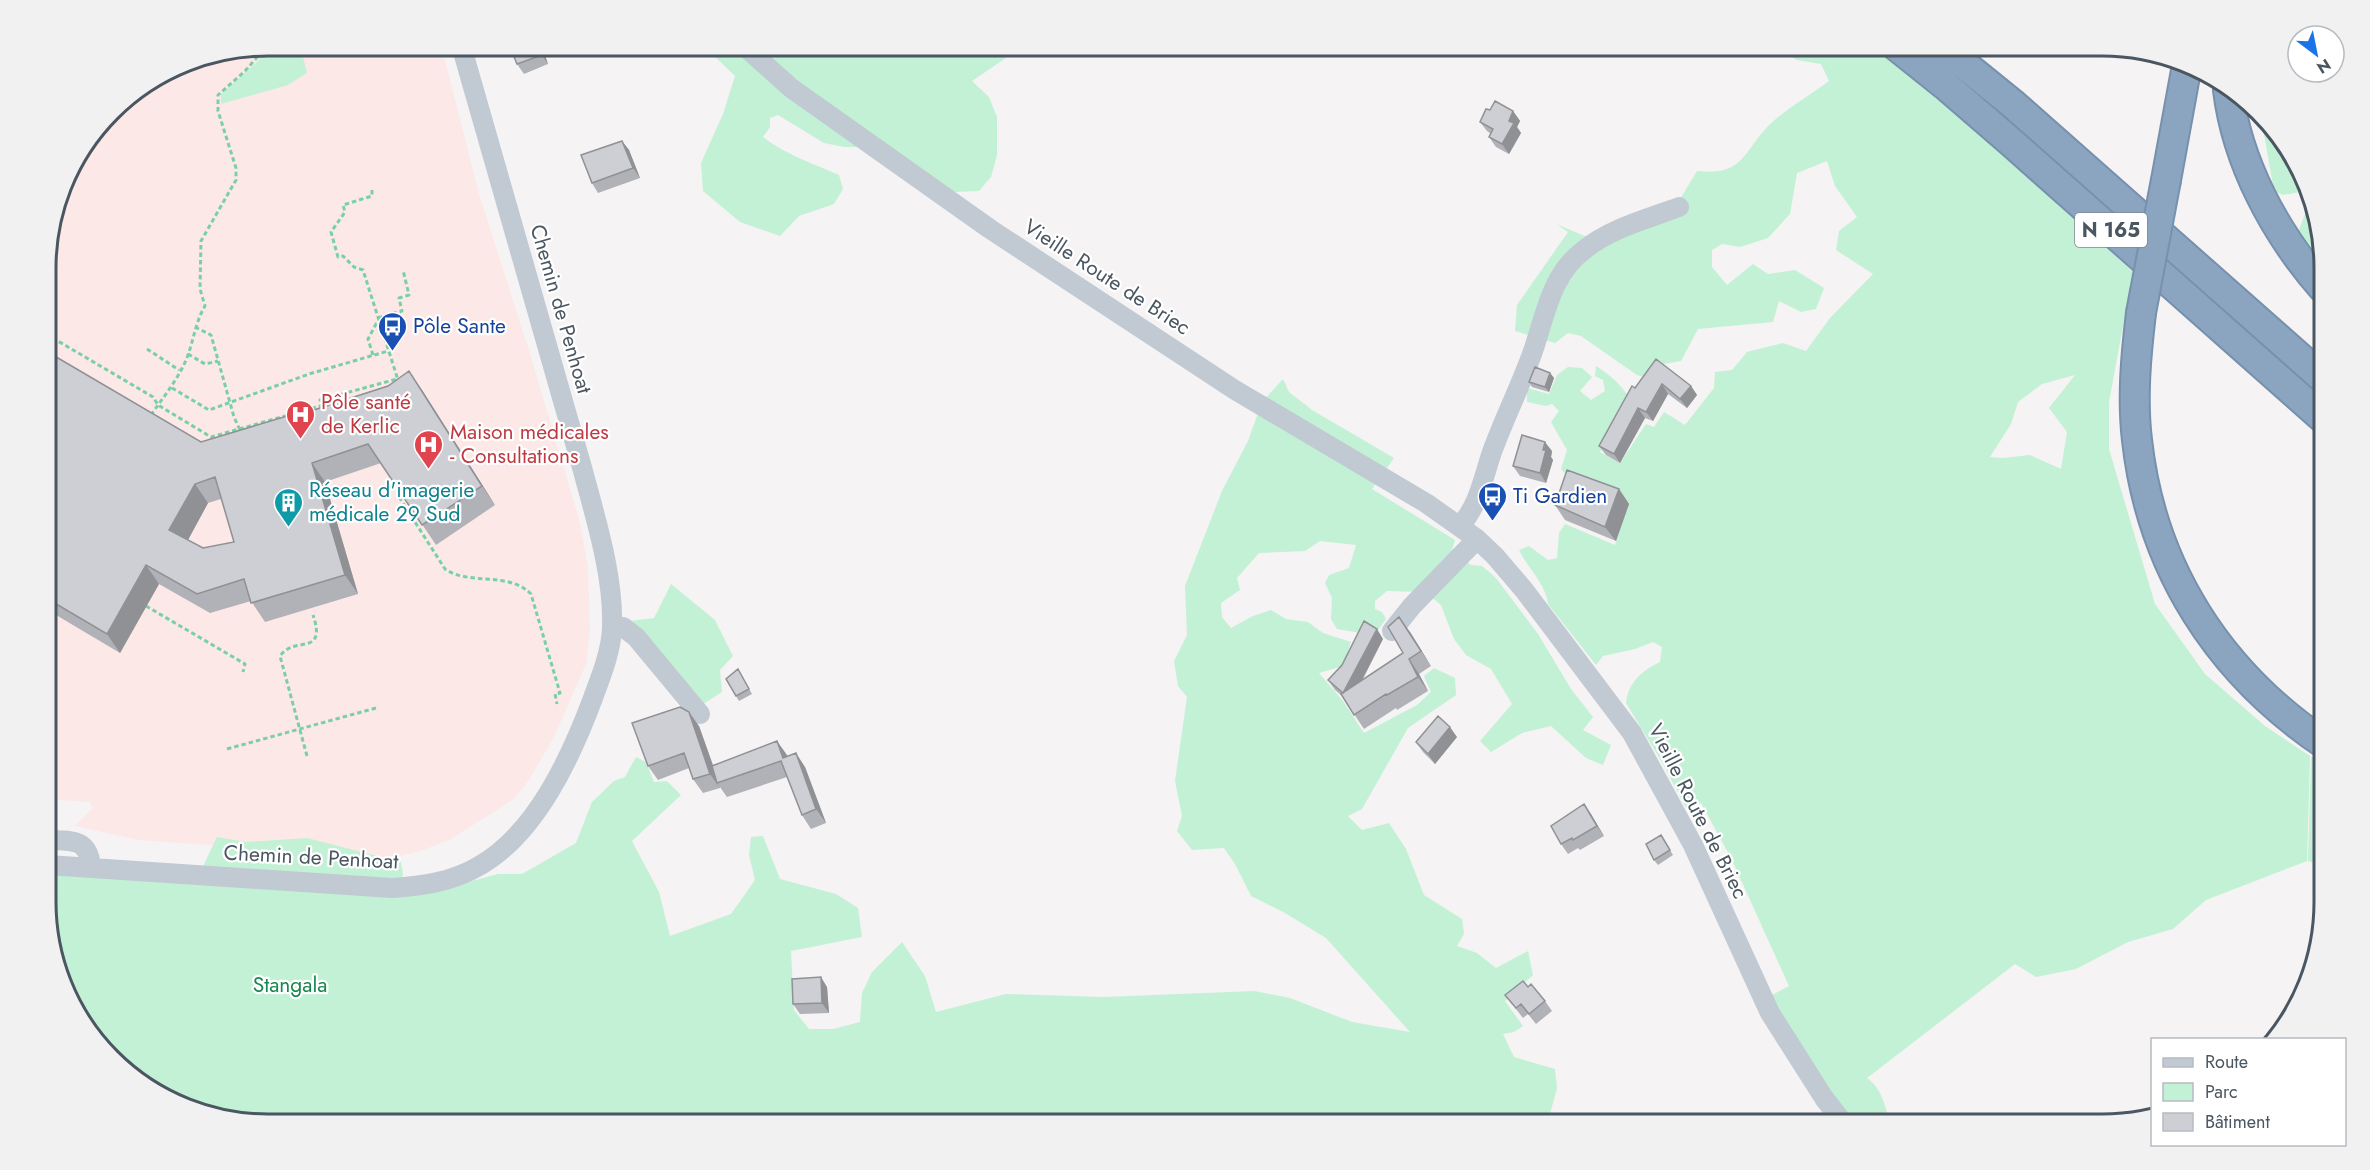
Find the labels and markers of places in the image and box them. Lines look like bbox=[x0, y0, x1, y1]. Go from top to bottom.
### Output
bus stop icon: Pôle Sante bbox=[376, 310, 408, 352]
place label: Pôle Sante bbox=[413, 311, 506, 341]
place label: Pôle santé de Kerlic bbox=[321, 387, 411, 441]
hospital icon: Pôle santé de Kerlic bbox=[284, 398, 316, 440]
place label: Maison médicales - Consultations bbox=[450, 417, 609, 471]
hospital icon: Maison médicales - Consultations bbox=[413, 428, 445, 470]
place label: Réseau d'imagerie médicale 29 Sud bbox=[309, 475, 475, 529]
bus stop icon: Ti Gardien bbox=[1476, 480, 1508, 522]
place label: Ti Gardien bbox=[1513, 481, 1607, 511]
building icon: Réseau d'imagerie médicale 29 Sud bbox=[272, 486, 304, 528]

